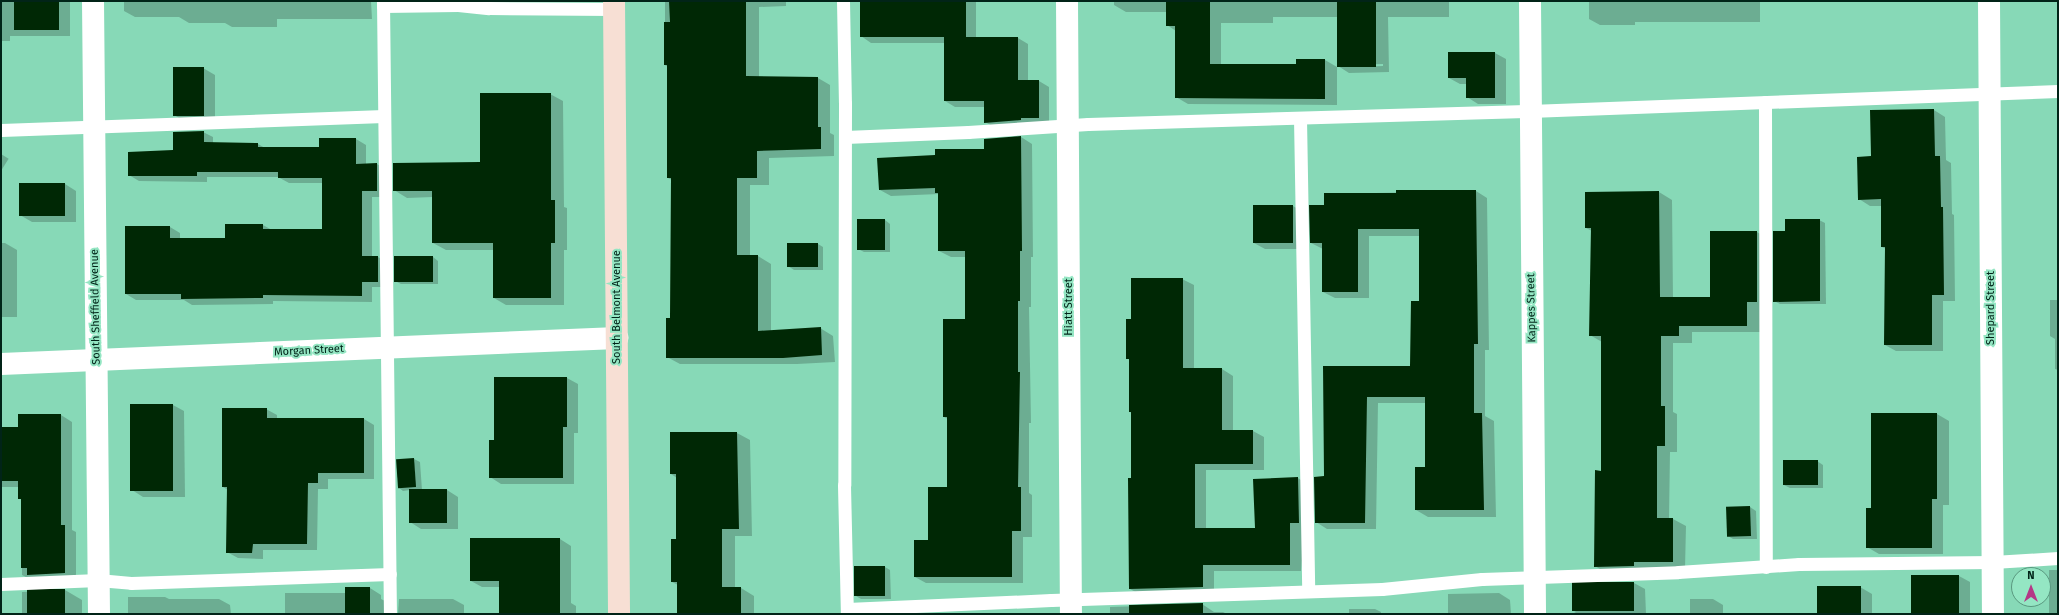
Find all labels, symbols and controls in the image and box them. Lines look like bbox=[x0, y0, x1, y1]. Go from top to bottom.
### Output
street label: South Sheffield Avenue bbox=[88, 249, 104, 365]
street label: South Belmont Avenue bbox=[610, 250, 624, 364]
street label: Shepard Street bbox=[1984, 271, 1998, 345]
street label: Kappes Street bbox=[1525, 273, 1539, 343]
street label: Hiatt Street bbox=[1062, 278, 1076, 336]
street label: Morgan Street bbox=[274, 343, 344, 359]
north arrow bbox=[2011, 567, 2051, 607]
text: N bbox=[2027, 569, 2035, 582]

